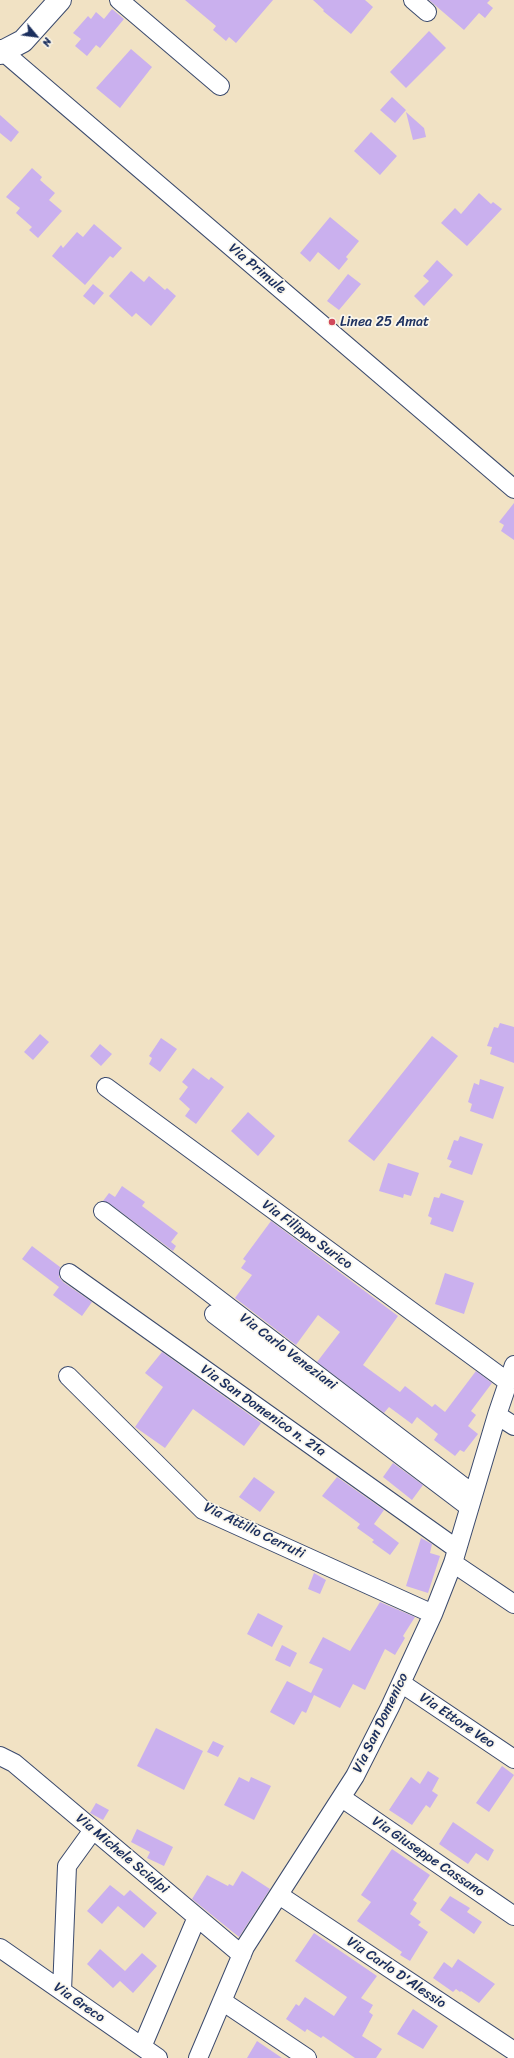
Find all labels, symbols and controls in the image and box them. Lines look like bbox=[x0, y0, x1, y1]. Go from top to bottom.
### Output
north arrow bbox=[16, 16, 56, 56]
text: N bbox=[37, 34, 57, 50]
street label: Via Primule bbox=[225, 240, 289, 298]
place label: Linea 25 Amat bbox=[340, 314, 429, 330]
marker: Linea 25 Amat bbox=[327, 317, 337, 327]
street label: Via Filippo Surico bbox=[259, 1197, 355, 1273]
street label: Via Carlo Veneziani bbox=[236, 1310, 340, 1394]
street label: Via San Domenico n. 21a bbox=[197, 1361, 329, 1461]
street label: Via Attilio Cerruti bbox=[201, 1499, 307, 1563]
street label: Via San Domenico bbox=[350, 1670, 412, 1776]
street label: Via Ettore Veo bbox=[416, 1690, 498, 1752]
street label: Via Michele Scialpi bbox=[72, 1810, 172, 1898]
street label: Via Giuseppe Cassano bbox=[369, 1813, 487, 1901]
street label: Via Carlo D'Alessio bbox=[343, 1934, 449, 2012]
street label: Via Greco bbox=[50, 1979, 108, 2027]

